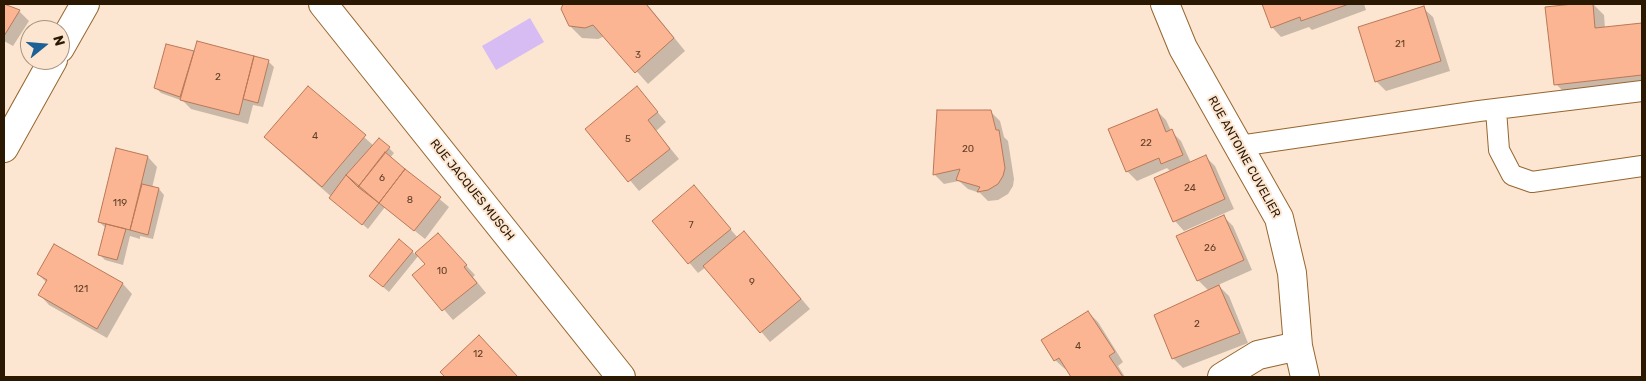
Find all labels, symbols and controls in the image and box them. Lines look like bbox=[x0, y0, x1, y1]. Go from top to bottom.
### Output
north arrow bbox=[20, 20, 70, 70]
text: N bbox=[49, 33, 68, 48]
house number: 21 bbox=[1395, 38, 1405, 50]
house number: 3 bbox=[635, 49, 641, 61]
house number: 2 bbox=[215, 71, 221, 83]
street label: RUE ANTOINE CUVELIER bbox=[1205, 94, 1283, 220]
house number: 4 bbox=[312, 130, 318, 142]
house number: 5 bbox=[625, 133, 631, 145]
street label: RUE JACQUES MUSCH bbox=[427, 137, 517, 243]
house number: 22 bbox=[1140, 137, 1152, 149]
house number: 20 bbox=[962, 143, 974, 155]
house number: 6 bbox=[379, 172, 385, 184]
house number: 24 bbox=[1184, 182, 1196, 194]
house number: 8 bbox=[407, 194, 413, 206]
house number: 119 bbox=[113, 197, 127, 209]
house number: 7 bbox=[688, 219, 694, 231]
house number: 26 bbox=[1204, 242, 1216, 254]
house number: 10 bbox=[437, 265, 447, 277]
house number: 9 bbox=[749, 276, 755, 288]
house number: 121 bbox=[74, 283, 88, 295]
house number: 2 bbox=[1194, 318, 1200, 330]
house number: 4 bbox=[1075, 340, 1081, 352]
house number: 12 bbox=[473, 348, 483, 360]

